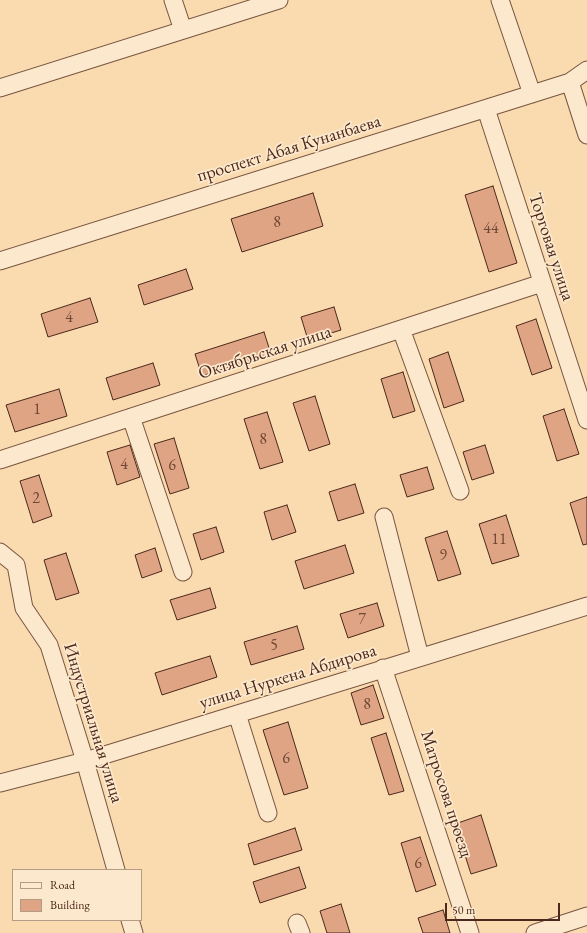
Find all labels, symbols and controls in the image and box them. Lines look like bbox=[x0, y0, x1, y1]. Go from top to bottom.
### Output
street label: проспект Абая Кунанбаева bbox=[194, 111, 384, 187]
street label: Торговая улица bbox=[523, 190, 579, 304]
house number: 8 bbox=[273, 213, 281, 233]
house number: 44 bbox=[483, 219, 499, 239]
house number: 4 bbox=[65, 308, 73, 328]
street label: Октябрьская улица bbox=[196, 321, 334, 385]
house number: 1 bbox=[33, 400, 41, 420]
house number: 8 bbox=[259, 430, 267, 450]
house number: 4 bbox=[120, 455, 128, 475]
house number: 6 bbox=[168, 456, 176, 476]
house number: 2 bbox=[32, 489, 40, 509]
house number: 11 bbox=[491, 530, 507, 550]
house number: 9 bbox=[439, 546, 447, 566]
house number: 7 bbox=[358, 610, 366, 630]
house number: 5 bbox=[270, 636, 278, 656]
street label: Индустриальная улица bbox=[58, 640, 128, 806]
street label: улица Нуркена Абдирова bbox=[197, 640, 379, 714]
house number: 8 bbox=[363, 695, 371, 715]
street label: Матросова проезд bbox=[415, 728, 477, 860]
house number: 6 bbox=[282, 749, 290, 769]
house number: 6 bbox=[414, 854, 422, 874]
legend bbox=[12, 869, 142, 921]
text: Road bbox=[50, 877, 75, 893]
scale bar bbox=[447, 895, 562, 921]
text: Building bbox=[50, 897, 90, 913]
text: 50 m bbox=[452, 902, 475, 918]

